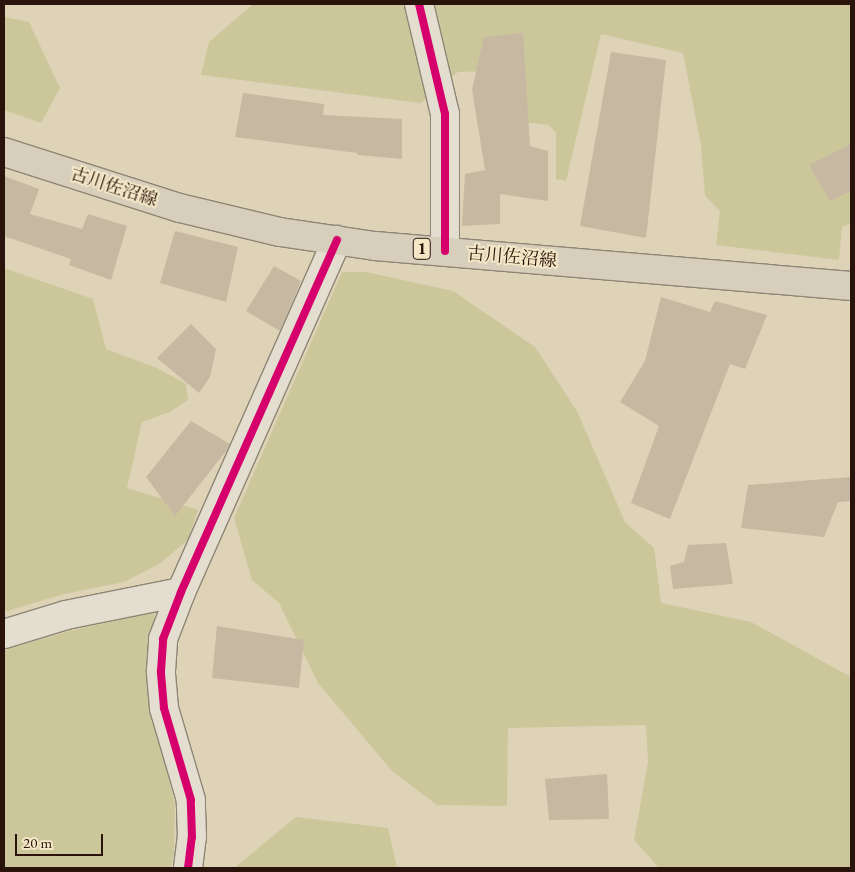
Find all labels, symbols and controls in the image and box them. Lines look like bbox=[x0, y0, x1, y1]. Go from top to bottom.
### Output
street label: 古川佐沼線 bbox=[68, 163, 160, 211]
road number: 1 bbox=[412, 235, 432, 262]
street label: 古川佐沼線 bbox=[466, 242, 558, 272]
scale bar bbox=[18, 824, 105, 856]
text: 20 m bbox=[23, 833, 52, 852]

